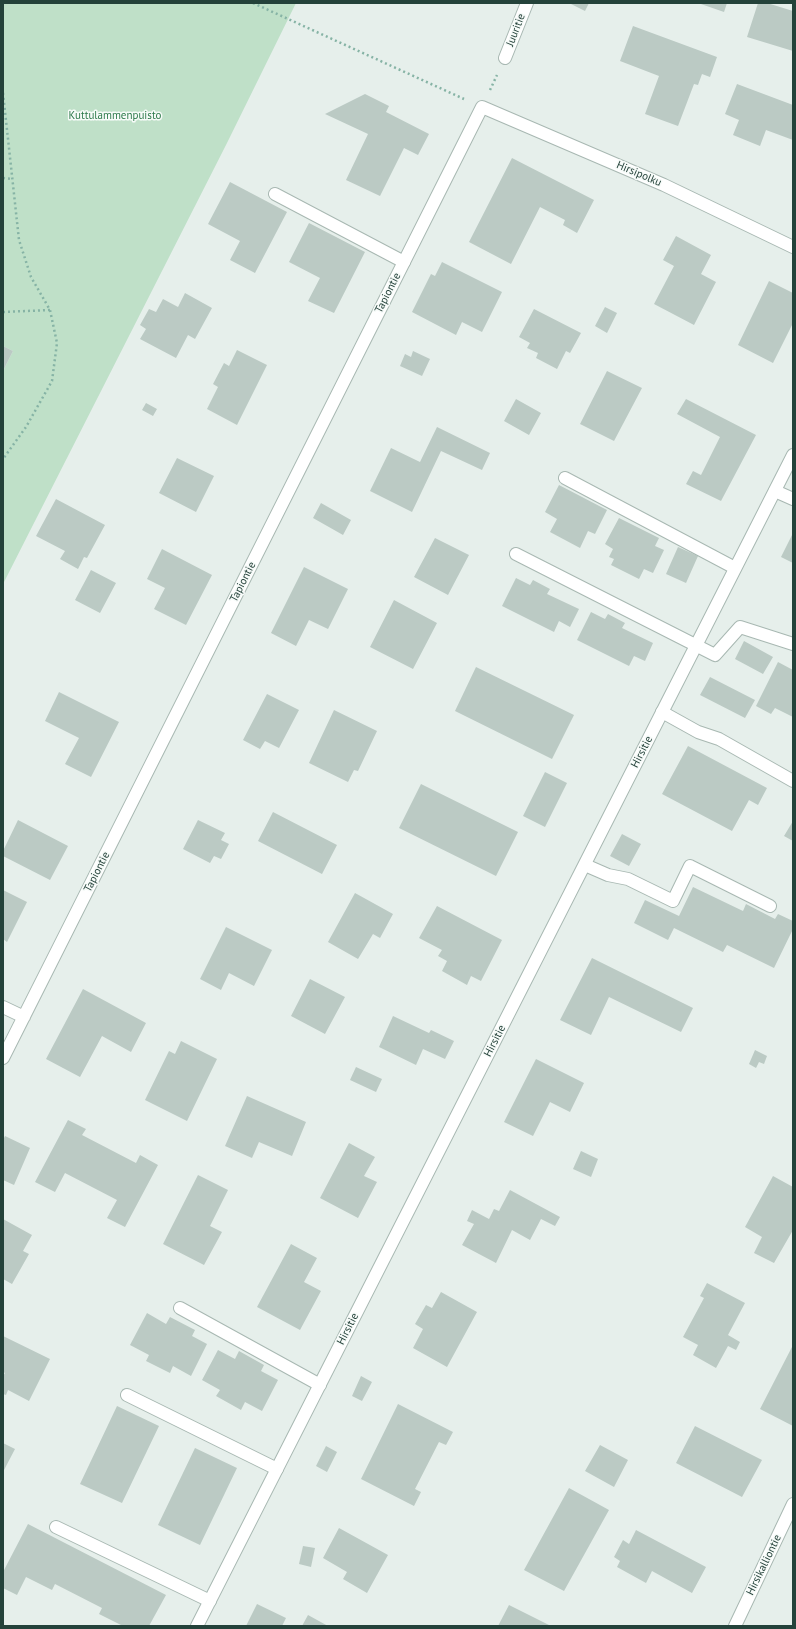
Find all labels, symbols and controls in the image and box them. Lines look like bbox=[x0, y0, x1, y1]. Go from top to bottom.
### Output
street label: Juuritie bbox=[504, 12, 528, 48]
park label: Kuttulammenpuisto bbox=[69, 109, 161, 123]
street label: Hirsipolku bbox=[614, 159, 664, 189]
street label: Tapiontie bbox=[372, 271, 404, 315]
street label: Tapiontie bbox=[227, 560, 259, 604]
street label: Hirsitie bbox=[628, 734, 656, 770]
street label: Tapiontie bbox=[81, 850, 113, 894]
street label: Hirsitie bbox=[481, 1023, 509, 1059]
street label: Hirsitie bbox=[334, 1311, 362, 1347]
street label: Hirsikalliontie bbox=[744, 1532, 784, 1598]

